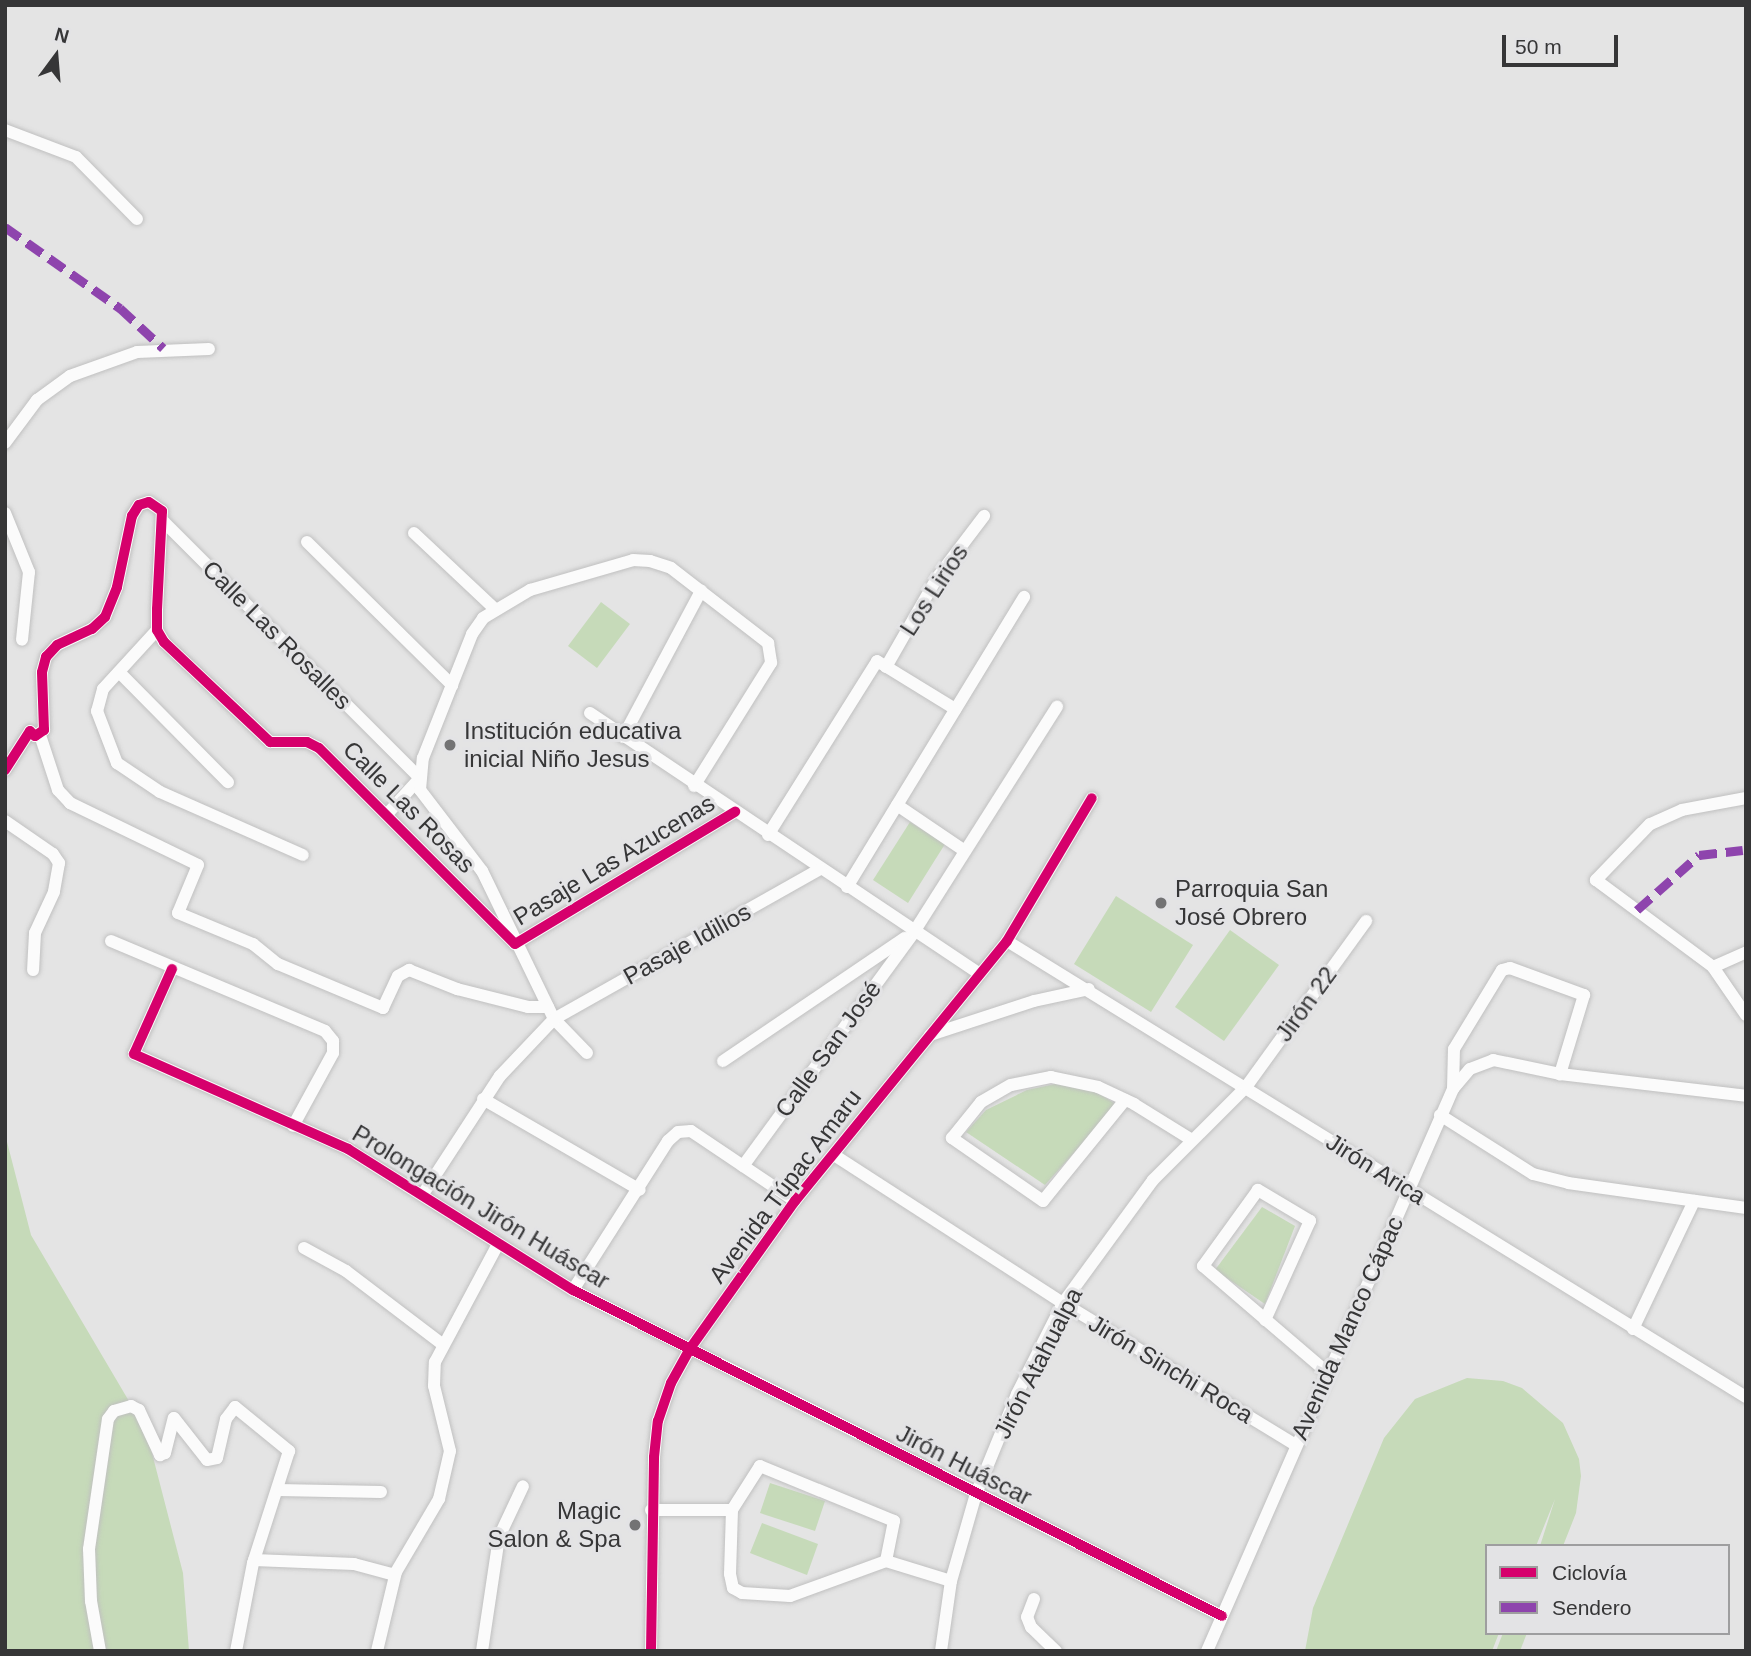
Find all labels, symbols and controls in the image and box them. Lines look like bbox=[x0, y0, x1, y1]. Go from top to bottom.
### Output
north arrow bbox=[21, 21, 91, 91]
scale bar bbox=[1506, 21, 1622, 65]
text: N bbox=[52, 23, 71, 47]
text: 50 m bbox=[1515, 35, 1562, 58]
street label: Los Lirios bbox=[894, 539, 974, 641]
street label: Calle Las Rosalles bbox=[197, 555, 357, 715]
place label: Institución educativa inicial Niño Jesus bbox=[464, 717, 681, 773]
street label: Calle Las Rosas bbox=[337, 735, 481, 879]
marker: Institución educativa inicial Niño Jesus bbox=[442, 737, 458, 753]
street label: Pasaje Las Azucenas bbox=[508, 788, 720, 932]
place label: Parroquia San José Obrero bbox=[1175, 875, 1328, 931]
marker: Parroquia San José Obrero bbox=[1153, 895, 1169, 911]
street label: Pasaje Idilios bbox=[618, 897, 756, 991]
street label: Jirón 22 bbox=[1269, 961, 1343, 1047]
street label: Calle San José bbox=[769, 975, 887, 1123]
street label: Avenida Túpac Amaru bbox=[702, 1083, 868, 1289]
street label: Prolongación Jirón Huáscar bbox=[347, 1119, 615, 1295]
street label: Jirón Arica bbox=[1320, 1127, 1432, 1211]
street label: Avenida Manco Cápac bbox=[1285, 1212, 1409, 1444]
street label: Jirón Atahualpa bbox=[987, 1282, 1089, 1444]
street label: Jirón Sinchi Roca bbox=[1084, 1309, 1258, 1429]
street label: Jirón Huáscar bbox=[892, 1419, 1036, 1511]
place label: Magic Salon & Spa bbox=[488, 1497, 621, 1553]
marker: Magic Salon & Spa bbox=[627, 1517, 643, 1533]
legend bbox=[1485, 1544, 1730, 1635]
text: Ciclovía bbox=[1552, 1561, 1627, 1584]
text: Sendero bbox=[1552, 1596, 1631, 1619]

